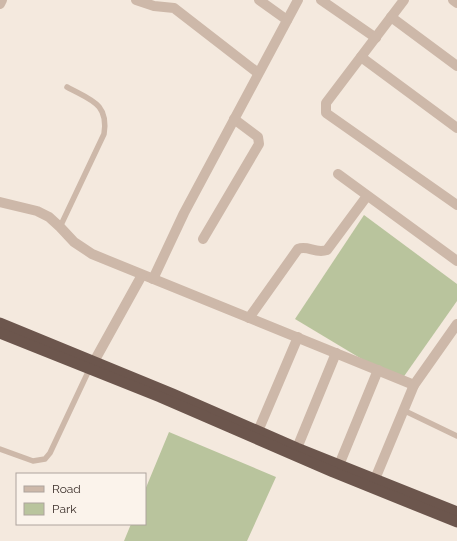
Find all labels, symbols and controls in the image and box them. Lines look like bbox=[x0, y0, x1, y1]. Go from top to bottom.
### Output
legend bbox=[16, 473, 146, 525]
text: Road bbox=[52, 482, 81, 496]
text: Park bbox=[52, 502, 77, 516]

